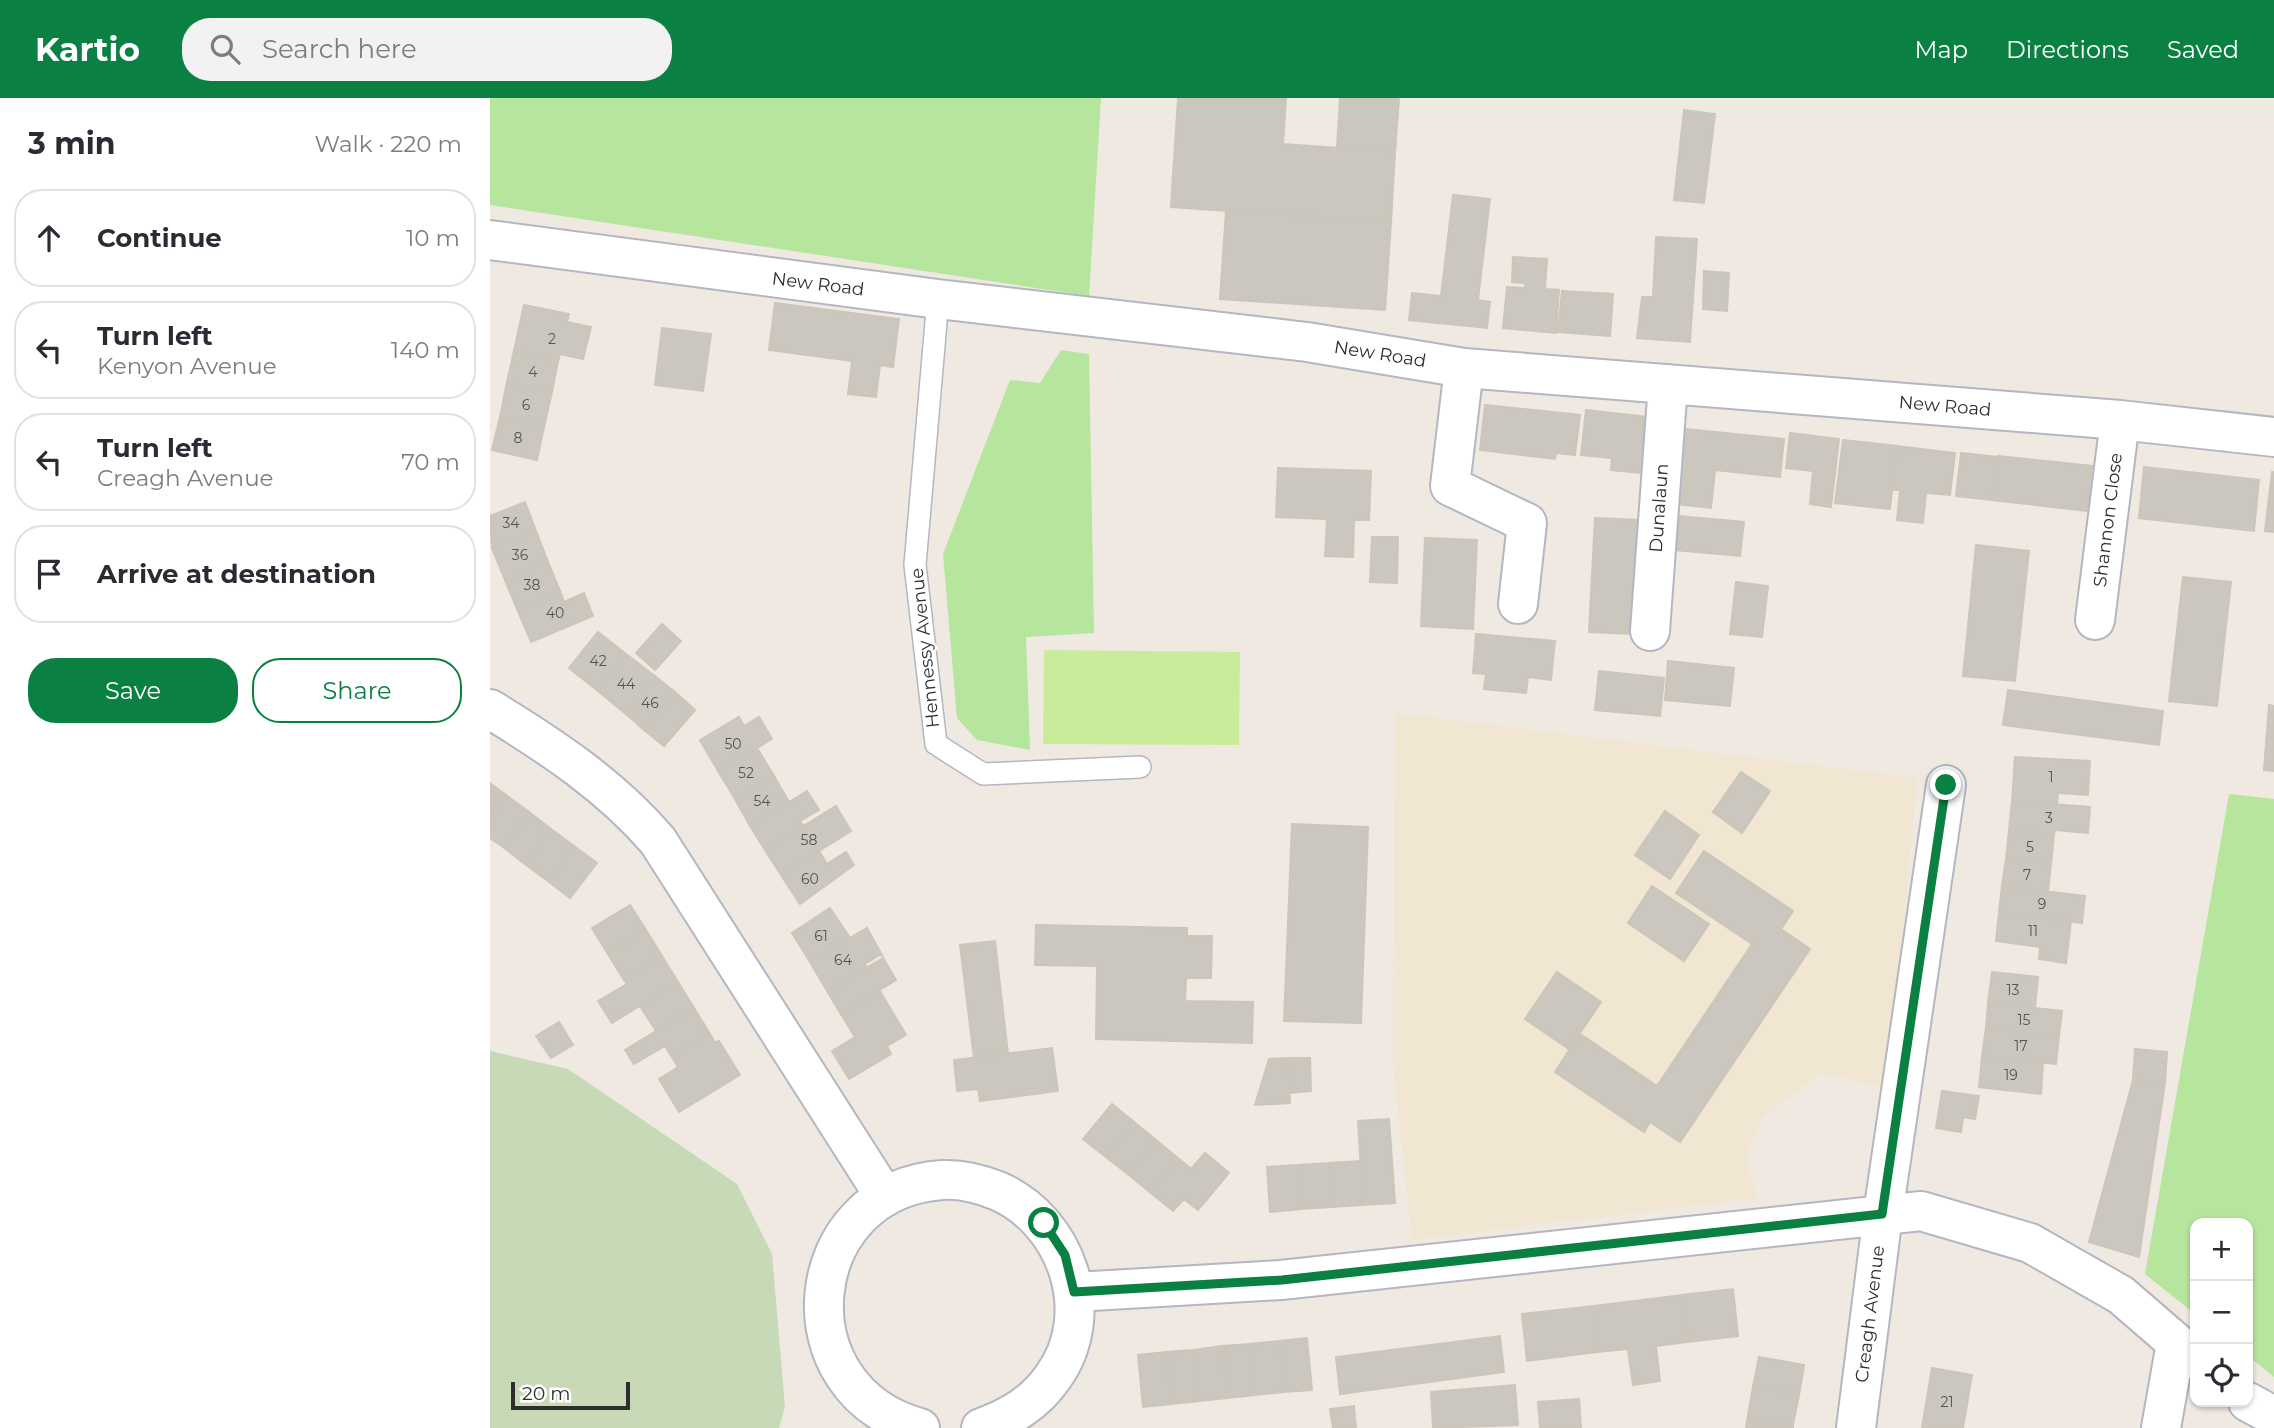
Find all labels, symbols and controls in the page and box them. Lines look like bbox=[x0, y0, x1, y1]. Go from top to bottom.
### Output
search box bbox=[182, 18, 672, 81]
text: Kartio bbox=[35, 29, 140, 69]
icon: search bbox=[206, 30, 244, 68]
text: Search here bbox=[262, 33, 417, 65]
text: Map bbox=[1915, 35, 1968, 64]
text: Directions bbox=[2006, 35, 2129, 64]
text: Saved bbox=[2167, 35, 2239, 64]
text: 3 min bbox=[28, 125, 115, 162]
text: Walk · 220 m bbox=[315, 130, 462, 158]
icon: ahead bbox=[30, 219, 68, 257]
text: Continue bbox=[97, 222, 222, 254]
text: 10 m bbox=[406, 224, 460, 252]
street label: New Road bbox=[771, 267, 865, 301]
text: Turn left bbox=[97, 320, 213, 352]
house number: 2 bbox=[548, 330, 556, 348]
icon: left bbox=[30, 331, 68, 369]
text: 140 m bbox=[391, 336, 460, 364]
street label: New Road bbox=[1332, 336, 1428, 372]
text: Kenyon Avenue bbox=[97, 352, 277, 380]
house number: 4 bbox=[528, 363, 538, 381]
street label: New Road bbox=[1898, 391, 1992, 421]
house number: 6 bbox=[522, 396, 531, 414]
house number: 8 bbox=[514, 429, 523, 447]
text: Turn left bbox=[97, 432, 213, 464]
icon: left bbox=[30, 443, 68, 481]
text: 70 m bbox=[401, 448, 460, 476]
street label: Shannon Close bbox=[2089, 452, 2127, 588]
street label: Dunalaun bbox=[1645, 463, 1673, 553]
text: Creagh Avenue bbox=[97, 464, 273, 492]
house number: 34 bbox=[502, 514, 520, 532]
house number: 36 bbox=[512, 546, 529, 564]
icon: arrive bbox=[30, 555, 68, 593]
text: Arrive at destination bbox=[97, 558, 376, 590]
street label: Hennessy Avenue bbox=[906, 567, 944, 729]
house number: 38 bbox=[524, 576, 540, 594]
house number: 40 bbox=[546, 604, 564, 622]
house number: 42 bbox=[589, 652, 607, 670]
button: Save bbox=[28, 658, 238, 723]
button: Share bbox=[252, 658, 462, 723]
house number: 44 bbox=[617, 675, 636, 693]
house number: 46 bbox=[641, 694, 659, 712]
house number: 50 bbox=[724, 735, 742, 753]
house number: 52 bbox=[738, 764, 754, 782]
house number: 1 bbox=[2048, 768, 2054, 786]
route end bbox=[1930, 769, 1961, 800]
house number: 54 bbox=[753, 792, 771, 810]
house number: 3 bbox=[2045, 809, 2053, 827]
house number: 58 bbox=[801, 831, 817, 849]
house number: 5 bbox=[2026, 838, 2034, 856]
house number: 7 bbox=[2023, 866, 2031, 884]
house number: 60 bbox=[801, 870, 819, 888]
house number: 9 bbox=[2038, 895, 2046, 913]
house number: 11 bbox=[2028, 922, 2038, 940]
house number: 61 bbox=[814, 927, 828, 945]
house number: 64 bbox=[834, 951, 853, 969]
house number: 13 bbox=[2007, 981, 2020, 999]
house number: 15 bbox=[2018, 1011, 2031, 1029]
house number: 17 bbox=[2014, 1037, 2028, 1055]
house number: 19 bbox=[2004, 1066, 2018, 1084]
route start bbox=[1028, 1207, 1059, 1238]
map controls bbox=[2190, 1218, 2253, 1407]
button: + bbox=[2190, 1218, 2253, 1281]
street label: Creagh Avenue bbox=[1851, 1244, 1889, 1384]
button: − bbox=[2190, 1281, 2253, 1344]
button: locate bbox=[2190, 1344, 2253, 1407]
scale bar bbox=[511, 1379, 630, 1411]
text: 20 m bbox=[522, 1382, 570, 1405]
house number: 21 bbox=[1940, 1393, 1954, 1411]

